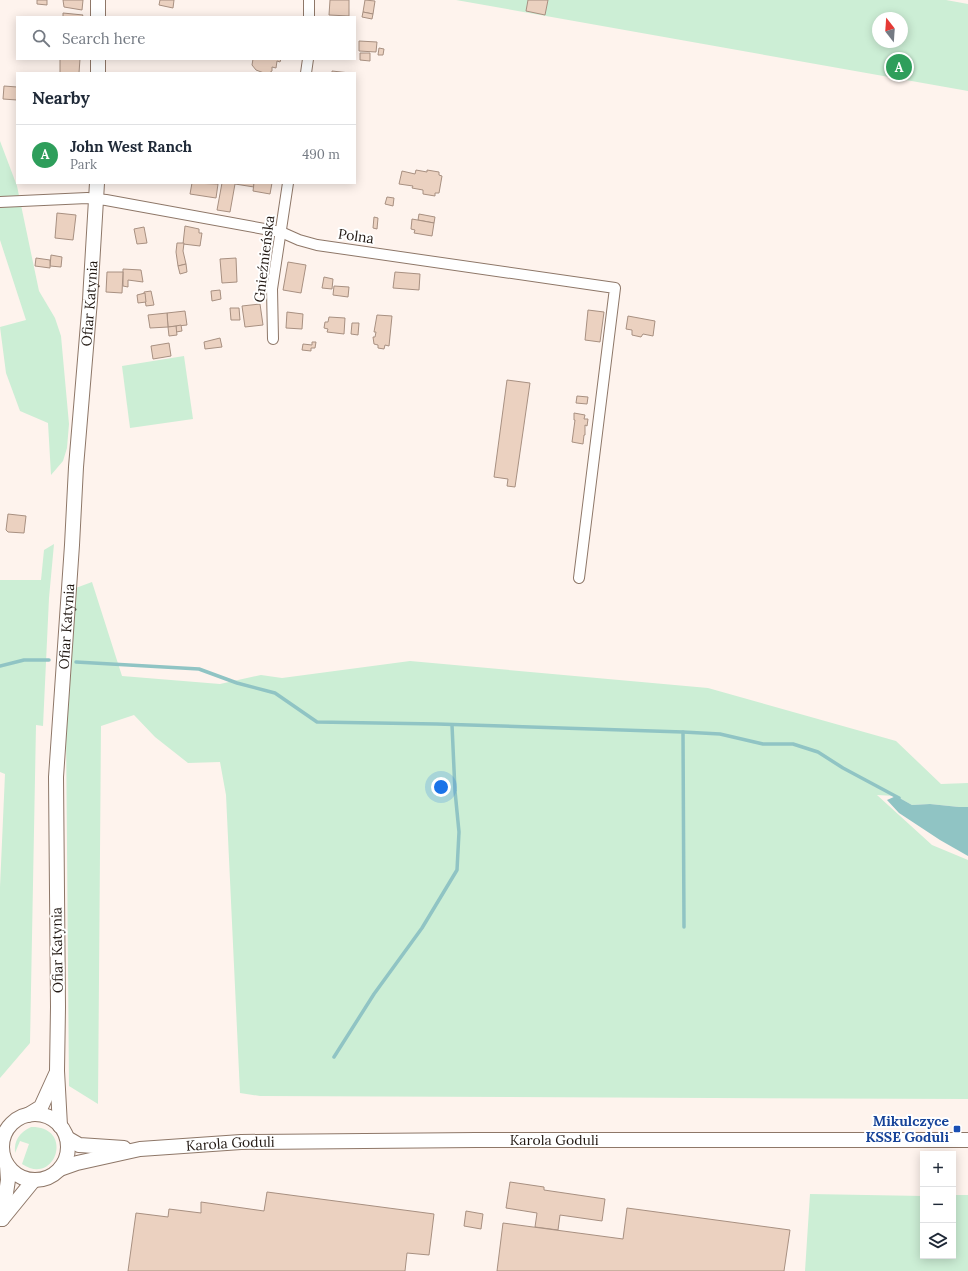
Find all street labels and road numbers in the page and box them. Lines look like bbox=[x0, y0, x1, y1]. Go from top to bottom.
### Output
street label: Gnieźnieńska bbox=[250, 214, 278, 304]
street label: Polna bbox=[337, 225, 375, 247]
street label: Ofiar Katynia bbox=[77, 260, 101, 347]
street label: Ofiar Katynia bbox=[54, 583, 78, 670]
street label: Ofiar Katynia bbox=[47, 907, 67, 993]
street label: Karola Goduli bbox=[510, 1131, 599, 1149]
street label: Karola Goduli bbox=[185, 1133, 275, 1155]

